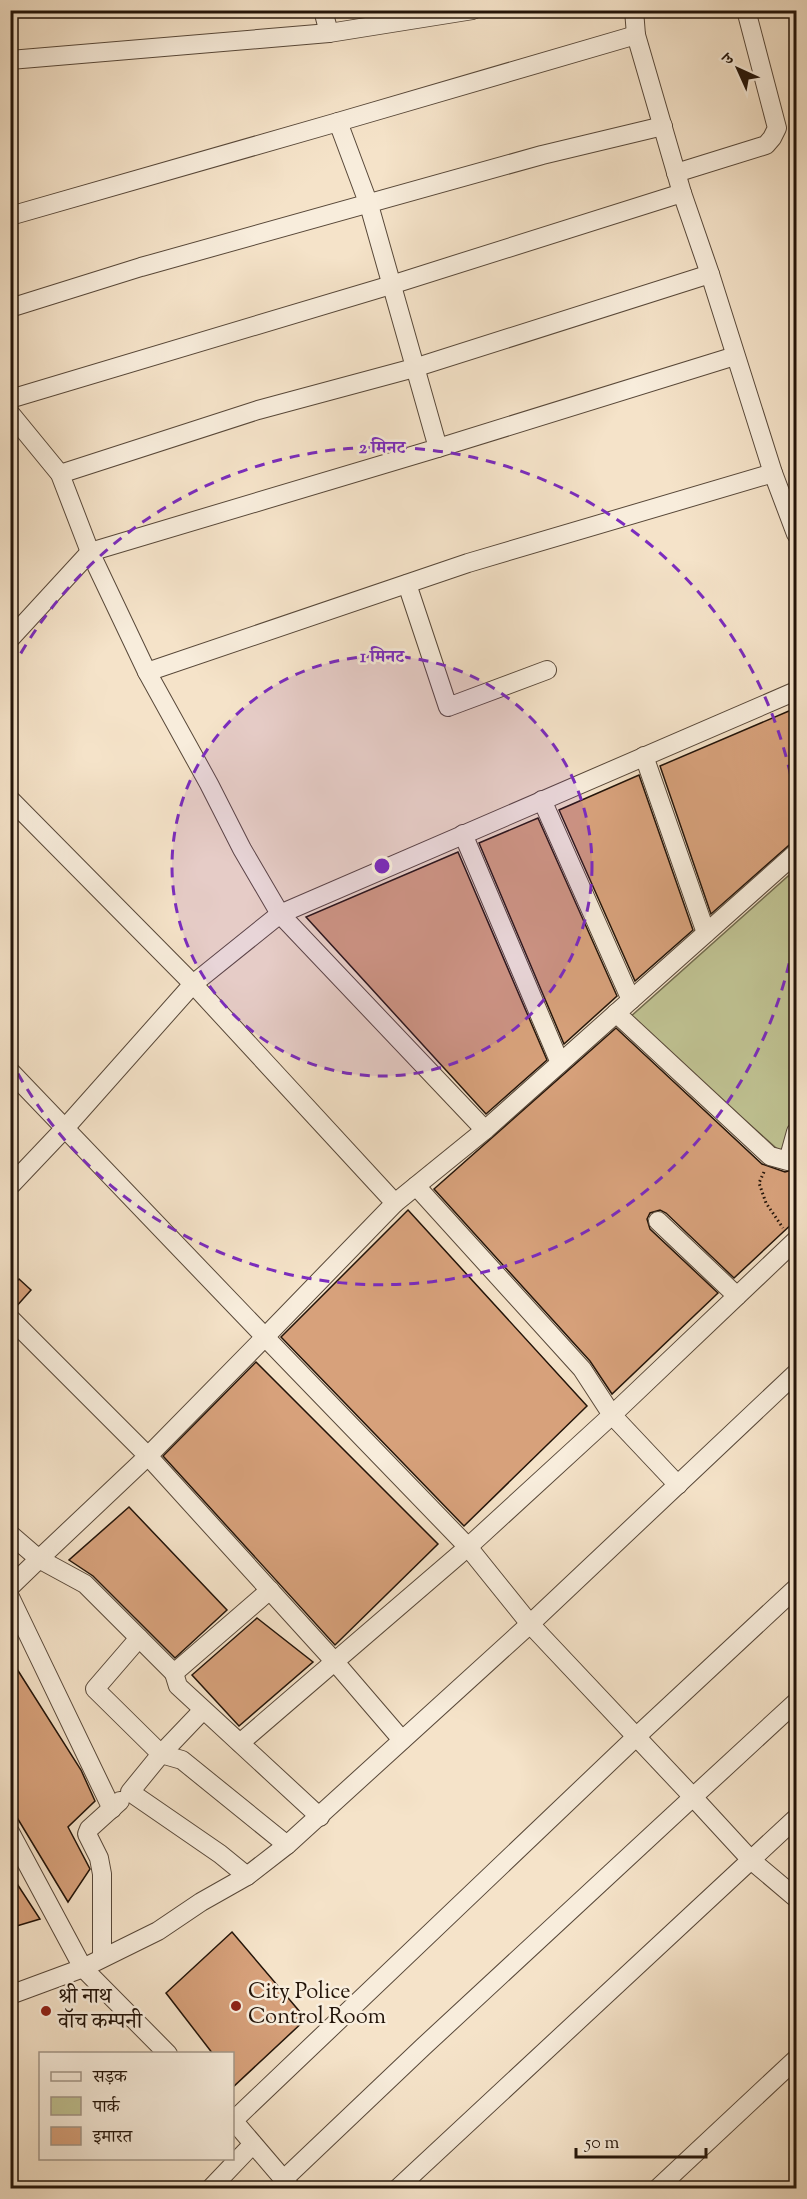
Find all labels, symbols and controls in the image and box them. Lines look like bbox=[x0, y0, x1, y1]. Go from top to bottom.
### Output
north arrow bbox=[708, 39, 768, 99]
text: उ bbox=[717, 48, 741, 72]
text: 2 मिनट bbox=[359, 436, 406, 462]
text: 1 मिनट bbox=[360, 645, 405, 671]
centre of rings bbox=[372, 856, 392, 876]
place label: City Police Control Room bbox=[248, 1977, 386, 2034]
place label: श्री नाथ वॉच कम्पनी bbox=[57, 1982, 144, 2039]
marker: City Police Control Room bbox=[229, 1999, 243, 2013]
marker: श्री नाथ वॉच कम्पनी bbox=[39, 2004, 53, 2018]
legend bbox=[39, 2052, 234, 2160]
text: सड़क bbox=[92, 2065, 128, 2091]
text: पार्क bbox=[92, 2095, 121, 2121]
scale bar bbox=[576, 2121, 706, 2159]
text: इमारत bbox=[92, 2125, 133, 2151]
text: 50 m bbox=[584, 2131, 620, 2157]

